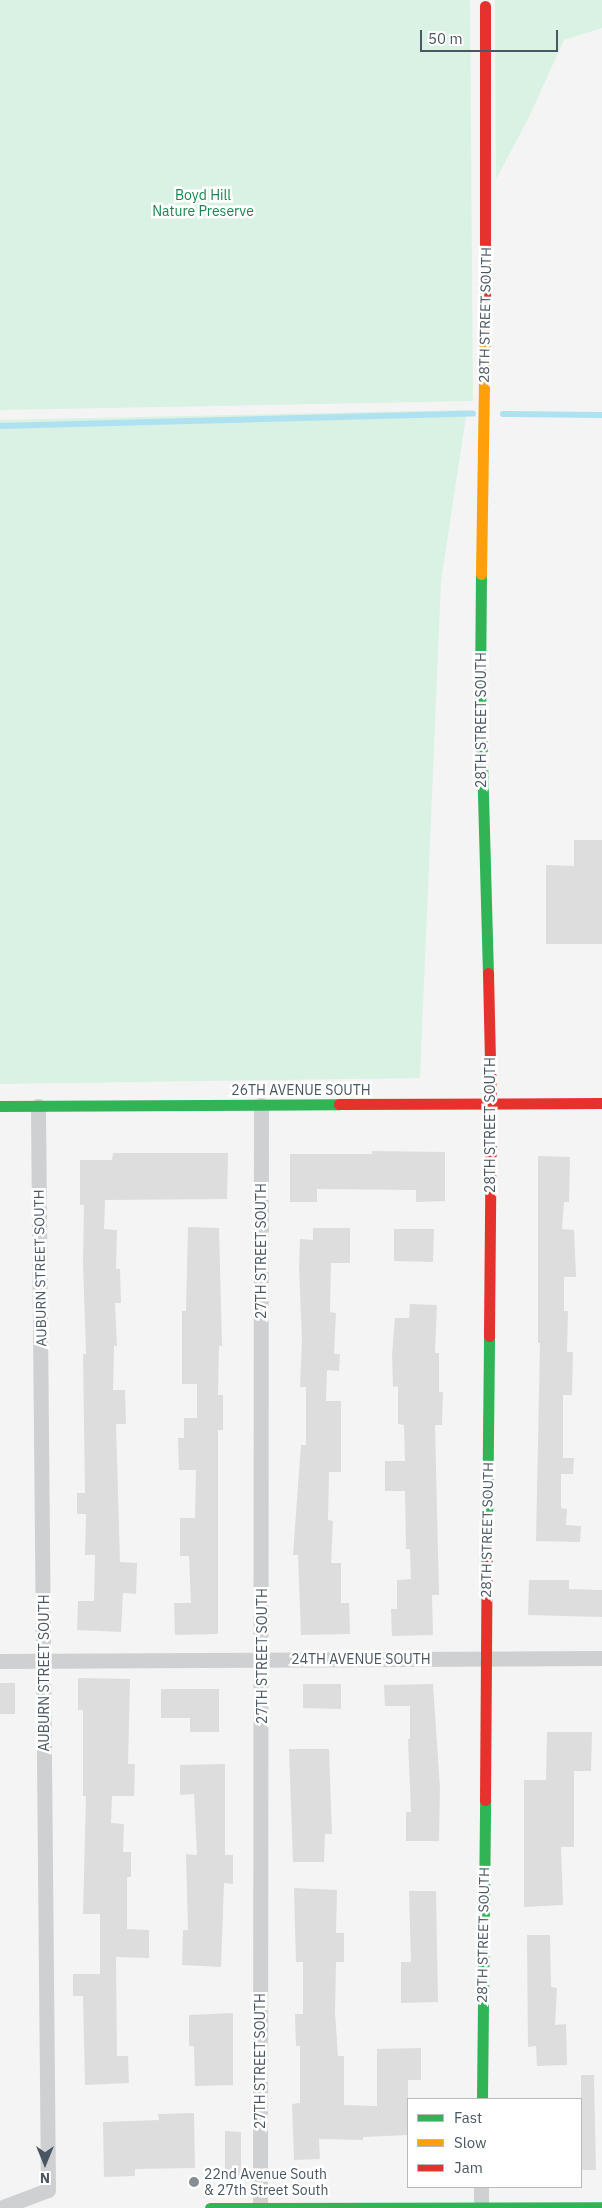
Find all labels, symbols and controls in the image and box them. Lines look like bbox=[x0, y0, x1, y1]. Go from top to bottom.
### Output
scale bar bbox=[422, 20, 560, 52]
text: 50 m bbox=[428, 29, 463, 48]
park label: Boyd Hill Nature Preserve bbox=[152, 187, 254, 220]
street label: 28TH STREET SOUTH bbox=[475, 247, 495, 383]
street label: 28TH STREET SOUTH bbox=[473, 652, 489, 788]
street label: 28TH STREET SOUTH bbox=[482, 1057, 498, 1193]
street label: 26TH AVENUE SOUTH bbox=[231, 1082, 371, 1098]
street label: 27TH STREET SOUTH bbox=[253, 1183, 269, 1319]
street label: AUBURN STREET SOUTH bbox=[30, 1189, 50, 1347]
street label: 28TH STREET SOUTH bbox=[477, 1462, 497, 1598]
street label: 27TH STREET SOUTH bbox=[254, 1588, 270, 1724]
street label: AUBURN STREET SOUTH bbox=[36, 1594, 52, 1752]
street label: 24TH AVENUE SOUTH bbox=[291, 1651, 431, 1667]
street label: 28TH STREET SOUTH bbox=[473, 1867, 493, 2003]
street label: 27TH STREET SOUTH bbox=[252, 1993, 268, 2129]
legend bbox=[407, 2098, 582, 2188]
text: Fast bbox=[454, 2108, 482, 2127]
text: Slow bbox=[454, 2133, 487, 2152]
north arrow bbox=[20, 2138, 70, 2188]
text: Jam bbox=[454, 2158, 483, 2177]
place label: 22nd Avenue South & 27th Street South bbox=[204, 2166, 328, 2198]
text: N bbox=[40, 2169, 50, 2187]
marker: 22nd Avenue South & 27th Street South bbox=[188, 2176, 200, 2188]

